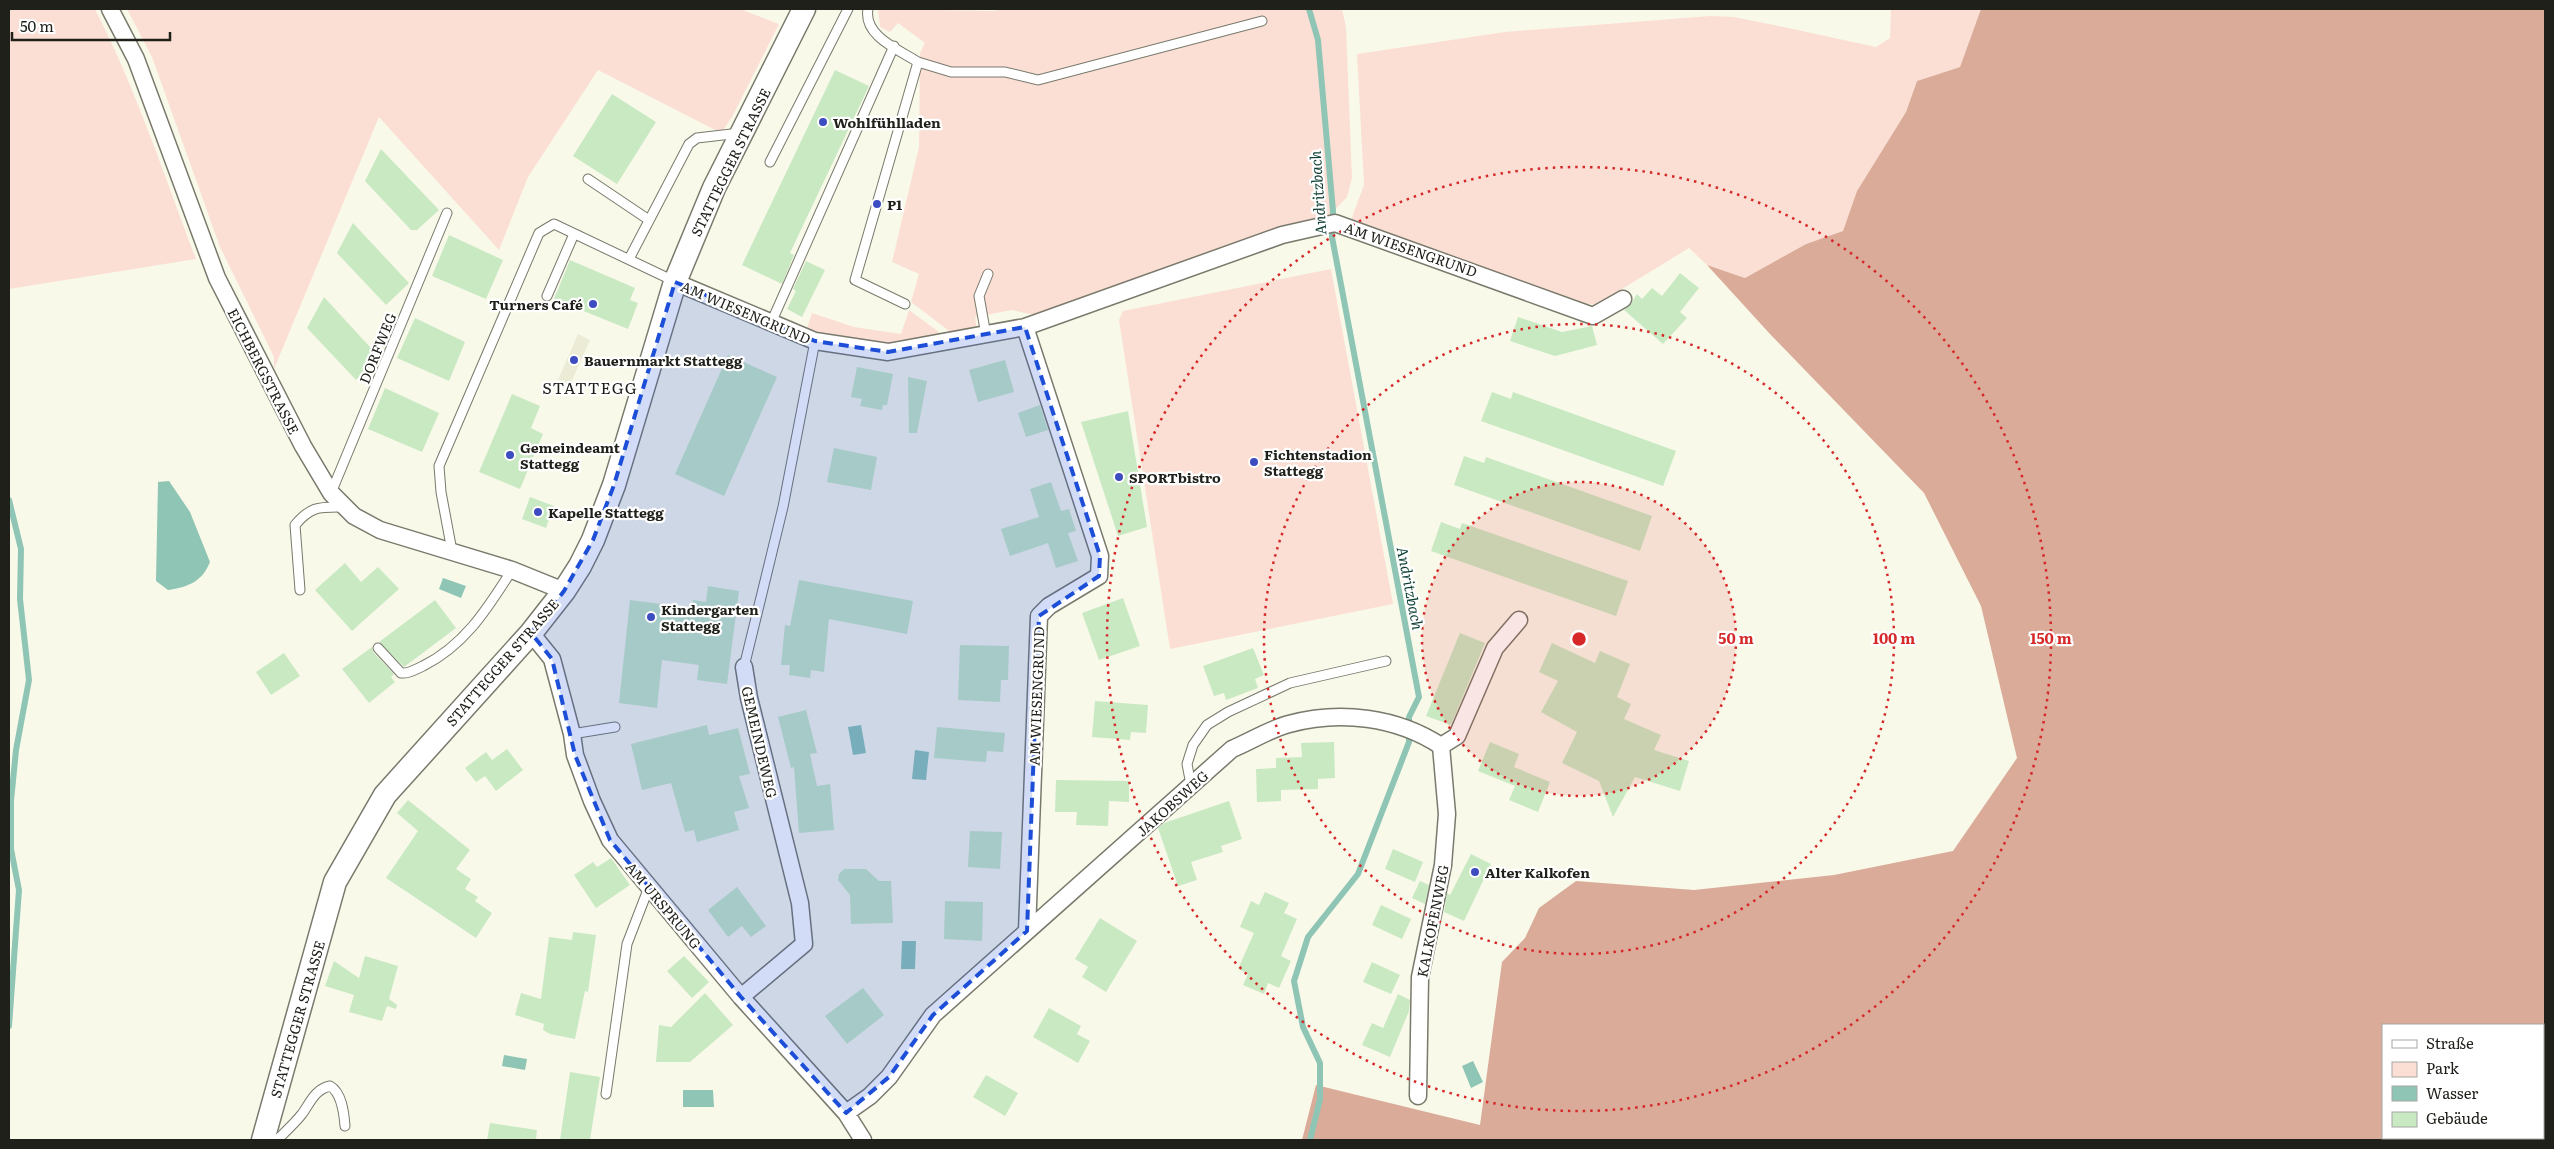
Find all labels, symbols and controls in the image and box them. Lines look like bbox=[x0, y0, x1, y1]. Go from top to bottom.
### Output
scale bar bbox=[12, 10, 170, 42]
text: 50 m bbox=[20, 14, 54, 37]
street label: STATTEGGER STRASSE bbox=[685, 84, 775, 240]
place label: Wohlfühlladen bbox=[833, 112, 941, 132]
marker: Wohlfühlladen bbox=[817, 116, 829, 128]
water label: Andritzbach bbox=[1303, 150, 1331, 236]
place label: P1 bbox=[887, 194, 902, 214]
marker: P1 bbox=[871, 198, 883, 210]
street label: AM WIESENGRUND bbox=[1342, 217, 1480, 281]
street label: AM WIESENGRUND bbox=[678, 276, 814, 349]
place label: Turners Café bbox=[489, 294, 583, 314]
marker: Turners Café bbox=[587, 298, 599, 310]
street label: EICHBERGSTRASSE bbox=[224, 305, 305, 438]
street label: DORFWEG bbox=[354, 309, 400, 386]
place label: Bauernmarkt Stattegg bbox=[584, 350, 743, 370]
marker: Bauernmarkt Stattegg bbox=[568, 354, 580, 366]
district label: STATTEGG bbox=[542, 375, 638, 399]
place label: Gemeindeamt Stattegg bbox=[520, 437, 621, 473]
place label: Fichtenstadion Stattegg bbox=[1264, 444, 1372, 480]
marker: Gemeindeamt Stattegg bbox=[504, 449, 516, 461]
marker: Fichtenstadion Stattegg bbox=[1248, 456, 1260, 468]
place label: SPORTbistro bbox=[1129, 467, 1221, 487]
marker: SPORTbistro bbox=[1113, 471, 1125, 483]
place label: Kapelle Stattegg bbox=[548, 502, 664, 522]
marker: Kapelle Stattegg bbox=[532, 506, 544, 518]
water label: Andritzbach bbox=[1392, 544, 1430, 632]
street label: STATTEGGER STRASSE bbox=[441, 594, 563, 730]
place label: Kindergarten Stattegg bbox=[661, 599, 759, 635]
marker: Kindergarten Stattegg bbox=[645, 611, 657, 623]
street label: AM WIESENGRUND bbox=[1024, 626, 1048, 766]
text: 50 m bbox=[1718, 626, 1754, 649]
text: 100 m bbox=[1873, 626, 1915, 649]
text: 150 m bbox=[2030, 626, 2072, 649]
centre of rings bbox=[1570, 630, 1588, 648]
street label: GEMEINDEWEG bbox=[737, 684, 783, 800]
street label: JAKOBSWEG bbox=[1132, 765, 1213, 841]
street label: AM URSPRUNG bbox=[622, 857, 707, 953]
street label: KALKOFENWEG bbox=[1411, 862, 1453, 979]
place label: Alter Kalkofen bbox=[1485, 862, 1590, 882]
marker: Alter Kalkofen bbox=[1469, 866, 1481, 878]
street label: STATTEGGER STRASSE bbox=[265, 938, 329, 1100]
legend bbox=[2382, 1024, 2544, 1139]
text: Straße bbox=[2426, 1031, 2474, 1054]
text: Park bbox=[2426, 1056, 2460, 1079]
text: Wasser bbox=[2426, 1081, 2478, 1104]
text: Gebäude bbox=[2426, 1106, 2488, 1129]

